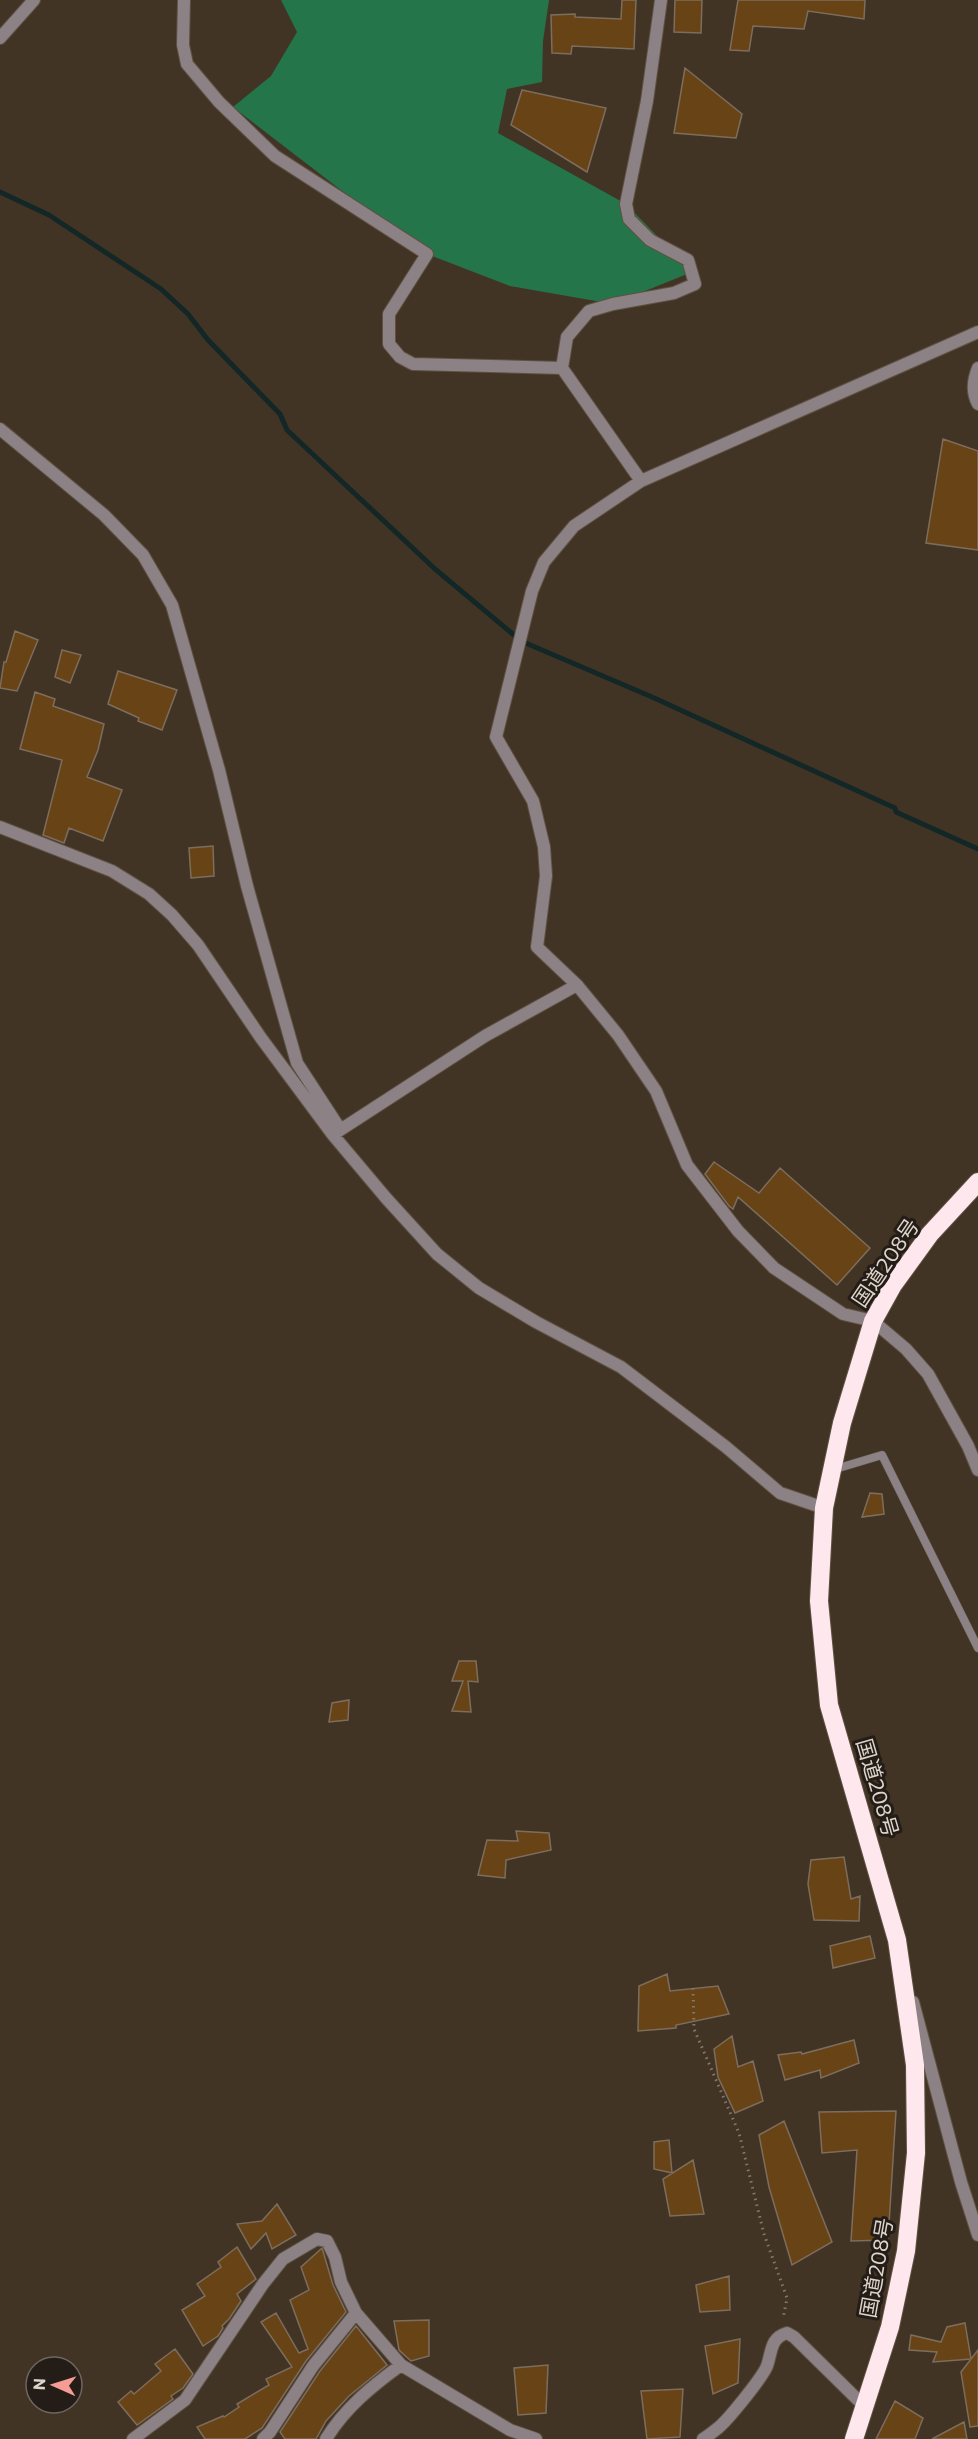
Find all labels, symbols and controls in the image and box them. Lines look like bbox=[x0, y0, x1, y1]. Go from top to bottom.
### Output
street label: 国道208号 bbox=[846, 1213, 923, 1311]
street label: 国道208号 bbox=[852, 1736, 904, 1840]
street label: 国道208号 bbox=[854, 2216, 897, 2320]
north arrow bbox=[24, 2355, 84, 2415]
text: N bbox=[29, 2378, 48, 2391]

